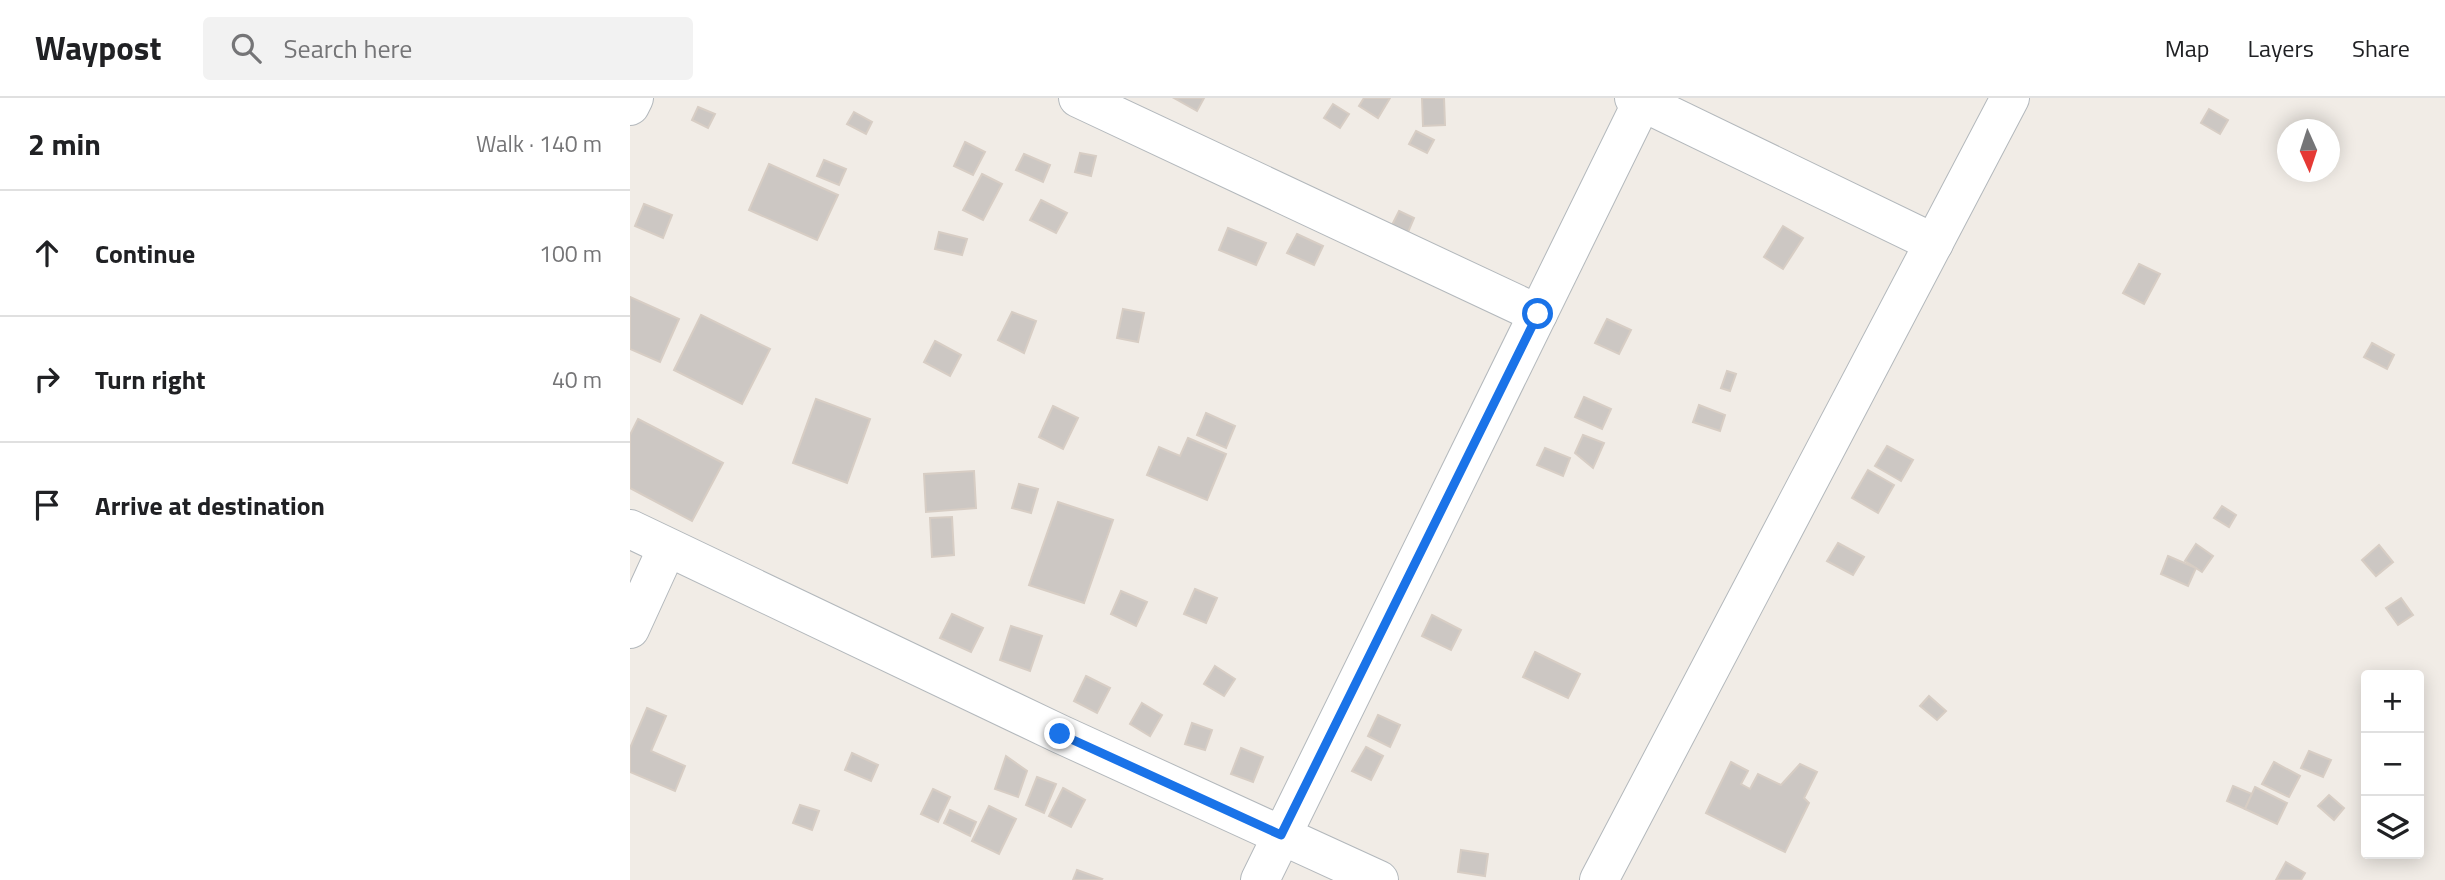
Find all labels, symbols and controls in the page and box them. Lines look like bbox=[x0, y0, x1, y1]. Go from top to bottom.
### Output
search box bbox=[203, 17, 693, 80]
text: Waypost bbox=[35, 23, 161, 73]
icon: search bbox=[227, 29, 265, 67]
text: Search here bbox=[283, 29, 412, 68]
text: Map bbox=[2165, 30, 2210, 66]
text: Layers bbox=[2248, 30, 2314, 66]
text: Share bbox=[2352, 30, 2410, 66]
north arrow bbox=[2277, 119, 2340, 182]
text: 2 min bbox=[28, 121, 101, 167]
text: Walk · 140 m bbox=[476, 126, 602, 161]
icon: ahead bbox=[28, 234, 66, 272]
text: Continue bbox=[95, 234, 195, 273]
text: 100 m bbox=[539, 236, 602, 271]
route start bbox=[1522, 298, 1553, 329]
icon: right bbox=[28, 360, 66, 398]
text: Turn right bbox=[95, 360, 206, 399]
text: 40 m bbox=[552, 362, 602, 397]
icon: arrive bbox=[28, 486, 66, 524]
text: Arrive at destination bbox=[95, 486, 325, 525]
map controls bbox=[2361, 670, 2424, 859]
button: + bbox=[2361, 670, 2424, 733]
route end bbox=[1044, 718, 1075, 749]
button: − bbox=[2361, 733, 2424, 796]
button: layers bbox=[2361, 796, 2424, 859]

